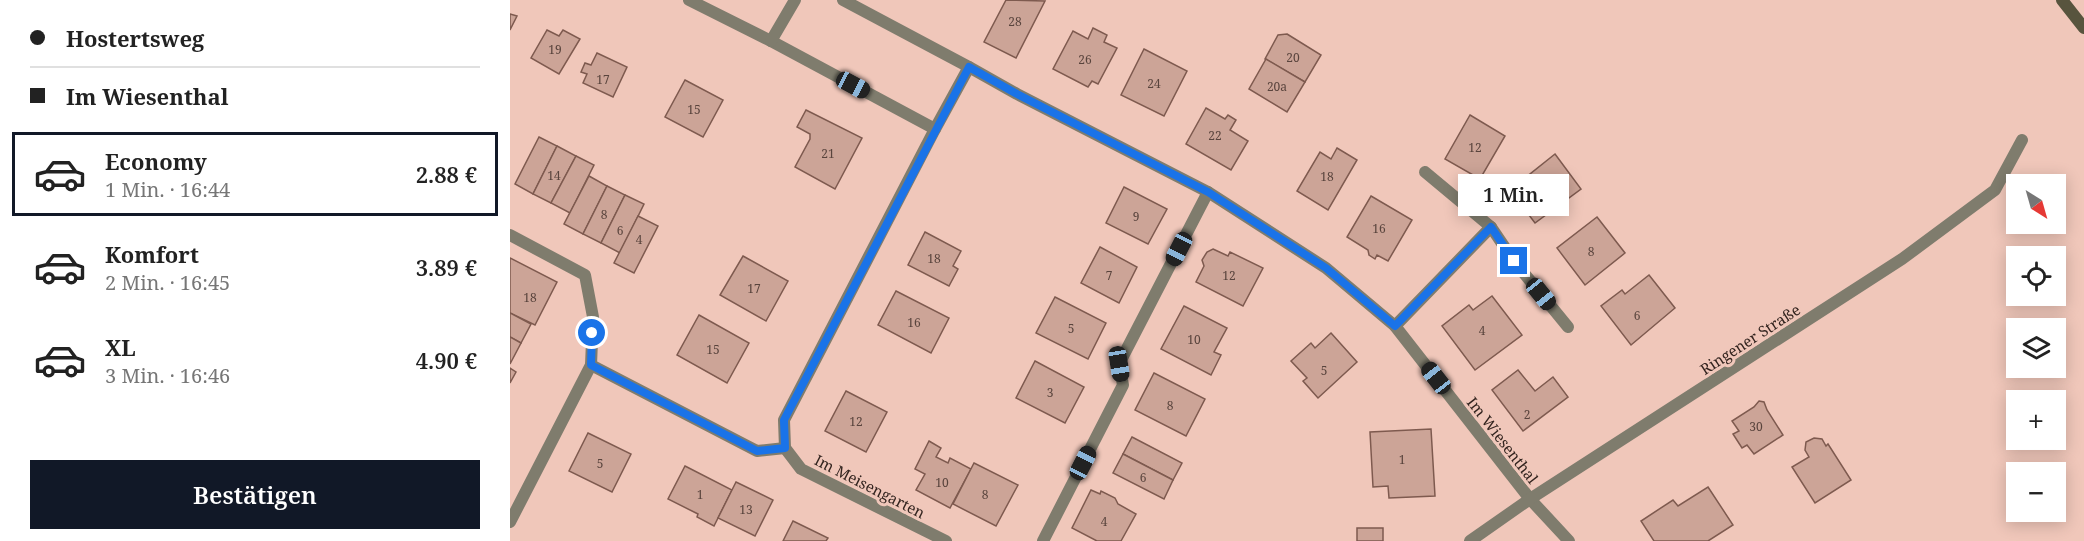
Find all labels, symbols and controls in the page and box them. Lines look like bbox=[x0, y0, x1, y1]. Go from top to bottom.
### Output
house number: 28 bbox=[1008, 13, 1022, 30]
text: Hostertsweg bbox=[66, 23, 204, 53]
house number: 19 bbox=[548, 41, 562, 58]
house number: 20 bbox=[1286, 49, 1300, 66]
house number: 26 bbox=[1078, 51, 1092, 68]
car bbox=[833, 69, 873, 101]
house number: 17 bbox=[596, 71, 610, 88]
house number: 24 bbox=[1147, 75, 1161, 92]
house number: 20a bbox=[1267, 78, 1287, 95]
text: Im Wiesenthal bbox=[66, 81, 228, 111]
house number: 15 bbox=[687, 101, 701, 118]
house number: 22 bbox=[1208, 127, 1222, 144]
house number: 12 bbox=[1468, 139, 1482, 156]
house number: 21 bbox=[821, 145, 835, 162]
text: Economy bbox=[105, 146, 207, 176]
icon: car bbox=[33, 147, 87, 201]
text: 2.88 € bbox=[416, 159, 477, 189]
house number: 14 bbox=[547, 167, 561, 184]
house number: 18 bbox=[1320, 168, 1334, 185]
callout: 1 Min. bbox=[1458, 174, 1570, 216]
north arrow bbox=[2006, 174, 2066, 234]
map controls bbox=[2006, 174, 2066, 522]
text: 1 Min. · 16:44 bbox=[105, 176, 230, 203]
text: 1 Min. bbox=[1483, 181, 1544, 208]
house number: 8 bbox=[601, 206, 608, 223]
house number: 9 bbox=[1133, 208, 1139, 225]
house number: 16 bbox=[1372, 220, 1386, 237]
house number: 6 bbox=[617, 222, 624, 239]
car bbox=[1163, 229, 1195, 269]
house number: 4 bbox=[636, 231, 643, 248]
text: Komfort bbox=[105, 239, 199, 269]
icon: car bbox=[33, 240, 87, 294]
house number: 8 bbox=[1588, 243, 1595, 260]
button: locate bbox=[2006, 246, 2066, 306]
route end bbox=[1500, 247, 1527, 274]
house number: 18 bbox=[927, 250, 941, 267]
text: 3.89 € bbox=[416, 252, 477, 282]
house number: 7 bbox=[1106, 267, 1113, 284]
house number: 12 bbox=[1222, 267, 1236, 284]
text: 2 Min. · 16:45 bbox=[105, 269, 230, 296]
car bbox=[1523, 274, 1559, 314]
house number: 17 bbox=[747, 280, 761, 297]
house number: 18 bbox=[523, 289, 537, 306]
street label: Ringener Straße bbox=[1696, 299, 1804, 379]
house number: 6 bbox=[1634, 307, 1641, 324]
house number: 16 bbox=[907, 314, 921, 331]
button: layers bbox=[2006, 318, 2066, 378]
route start bbox=[578, 319, 605, 346]
house number: 5 bbox=[1068, 320, 1074, 337]
house number: 4 bbox=[1479, 322, 1486, 339]
house number: 10 bbox=[1187, 331, 1201, 348]
text: XL bbox=[105, 332, 136, 362]
icon: car bbox=[33, 333, 87, 387]
house number: 15 bbox=[706, 341, 720, 358]
text: 4.90 € bbox=[416, 345, 477, 375]
car bbox=[1107, 345, 1131, 383]
car bbox=[1418, 358, 1454, 398]
text: 3 Min. · 16:46 bbox=[105, 362, 230, 389]
house number: 5 bbox=[1321, 362, 1327, 379]
house number: 3 bbox=[1047, 384, 1054, 401]
button: + bbox=[2006, 390, 2066, 450]
street label: Im Wiesenthal bbox=[1463, 393, 1543, 488]
house number: 8 bbox=[1167, 397, 1174, 414]
house number: 2 bbox=[1524, 406, 1530, 423]
house number: 12 bbox=[849, 413, 863, 430]
house number: 30 bbox=[1749, 418, 1763, 435]
car bbox=[1067, 443, 1099, 483]
street label: Im Meisengarten bbox=[811, 450, 929, 523]
house number: 1 bbox=[1399, 451, 1405, 468]
house number: 5 bbox=[597, 455, 603, 472]
button: Bestätigen bbox=[30, 460, 480, 529]
button: − bbox=[2006, 462, 2066, 522]
house number: 6 bbox=[1140, 469, 1147, 486]
house number: 10 bbox=[935, 474, 949, 491]
house number: 1 bbox=[697, 486, 703, 503]
house number: 8 bbox=[982, 486, 989, 503]
house number: 13 bbox=[739, 501, 753, 518]
house number: 4 bbox=[1101, 513, 1108, 530]

